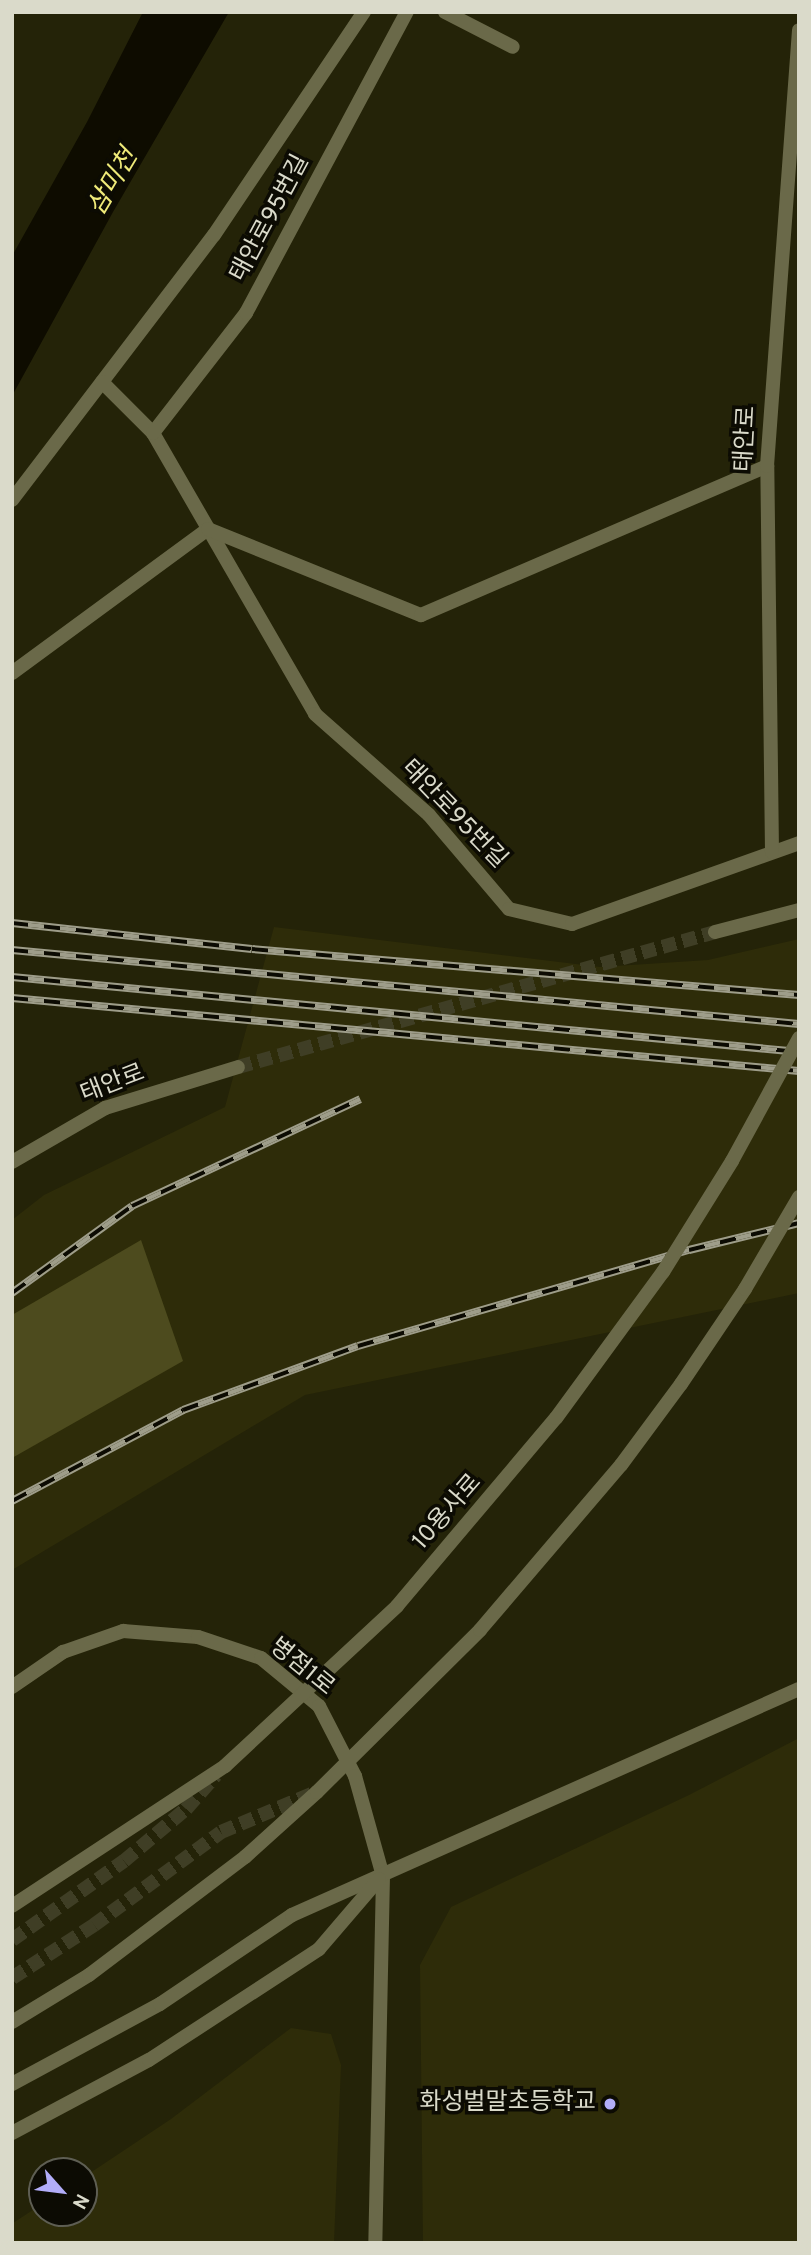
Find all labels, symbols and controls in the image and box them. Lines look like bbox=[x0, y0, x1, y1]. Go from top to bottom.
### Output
water label: 삼미천 bbox=[82, 144, 146, 222]
street label: 태안로95번길 bbox=[226, 151, 316, 287]
street label: 태안로 bbox=[731, 405, 763, 473]
street label: 태안로95번길 bbox=[394, 755, 512, 875]
street label: 태안로 bbox=[77, 1060, 149, 1110]
street label: 10용사로 bbox=[407, 1469, 489, 1557]
street label: 병점1로 bbox=[263, 1633, 339, 1703]
place label: 화성벌말초등학교 bbox=[419, 2090, 596, 2118]
marker: 화성벌말초등학교 bbox=[602, 2096, 618, 2112]
north arrow bbox=[28, 2157, 98, 2227]
text: N bbox=[66, 2189, 94, 2213]

